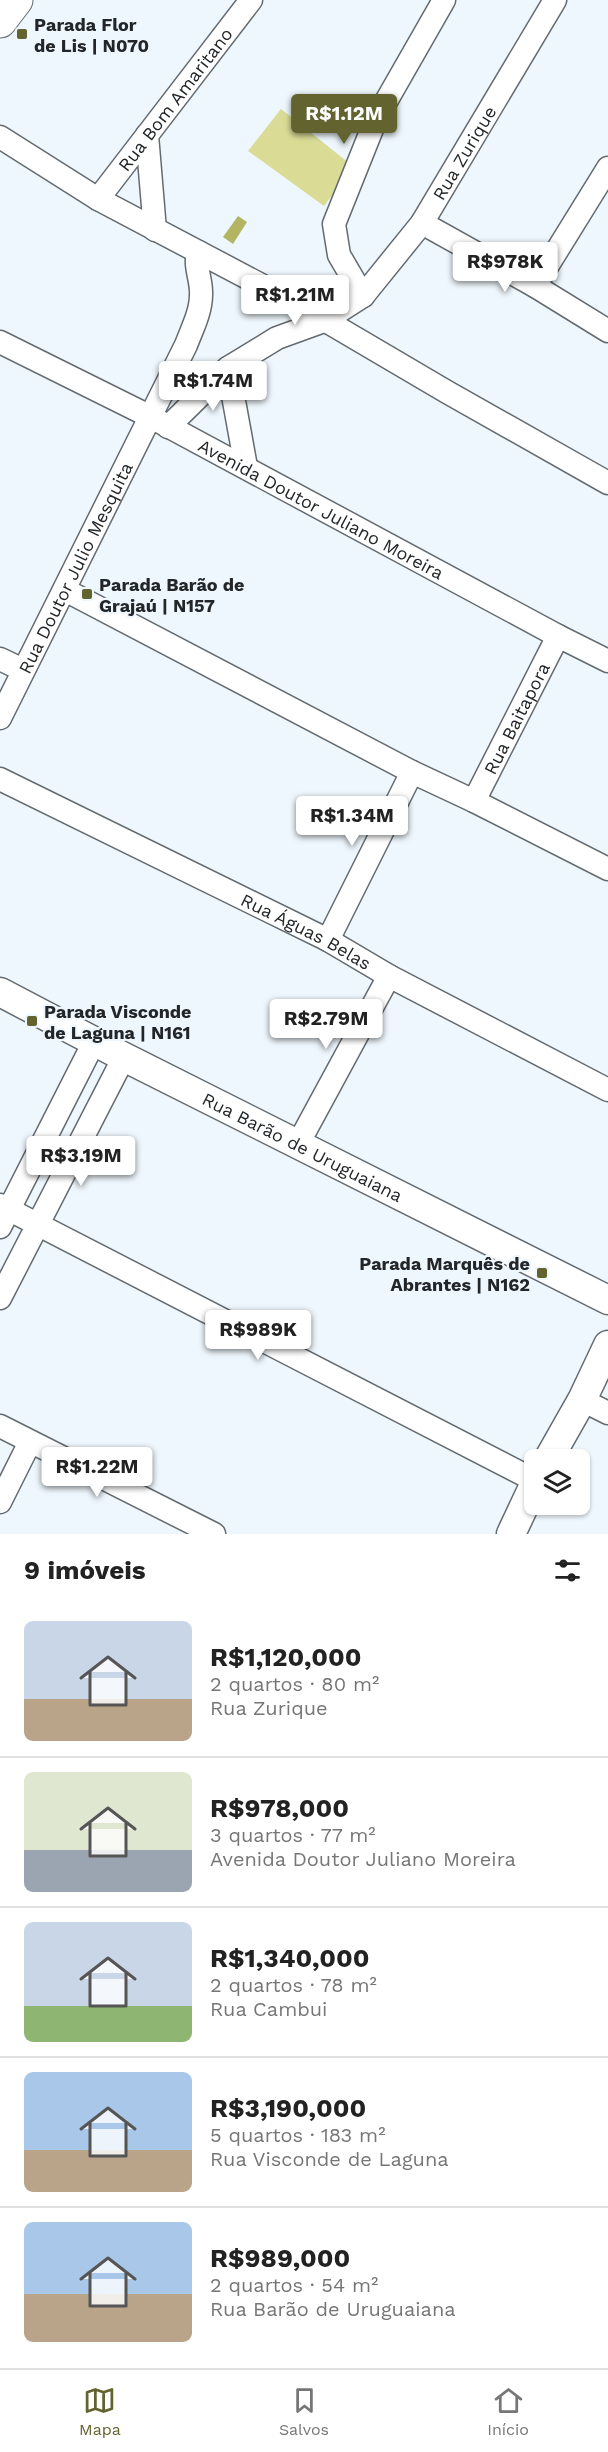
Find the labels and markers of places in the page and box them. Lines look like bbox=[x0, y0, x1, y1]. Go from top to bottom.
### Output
place label: Parada Flor de Lis | N070 bbox=[34, 14, 149, 56]
marker: Parada Flor de Lis | N070 bbox=[15, 27, 29, 41]
pin: R$1.12M bbox=[289, 94, 399, 145]
pin: R$978K bbox=[456, 242, 554, 293]
pin: R$1.21M bbox=[240, 275, 350, 326]
pin: R$1.74M bbox=[158, 361, 268, 412]
place label: Parada Barão de Grajaú | N157 bbox=[99, 574, 245, 616]
marker: Parada Barão de Grajaú | N157 bbox=[80, 587, 94, 601]
pin: R$1.34M bbox=[297, 796, 407, 847]
pin: R$2.79M bbox=[271, 999, 381, 1050]
place label: Parada Visconde de Laguna | N161 bbox=[44, 1001, 192, 1043]
marker: Parada Visconde de Laguna | N161 bbox=[25, 1014, 39, 1028]
pin: R$3.19M bbox=[26, 1136, 136, 1187]
place label: Parada Marquês de Abrantes | N162 bbox=[359, 1253, 530, 1295]
marker: Parada Marquês de Abrantes | N162 bbox=[535, 1266, 549, 1280]
pin: R$989K bbox=[209, 1310, 307, 1361]
pin: R$1.22M bbox=[42, 1447, 152, 1498]

